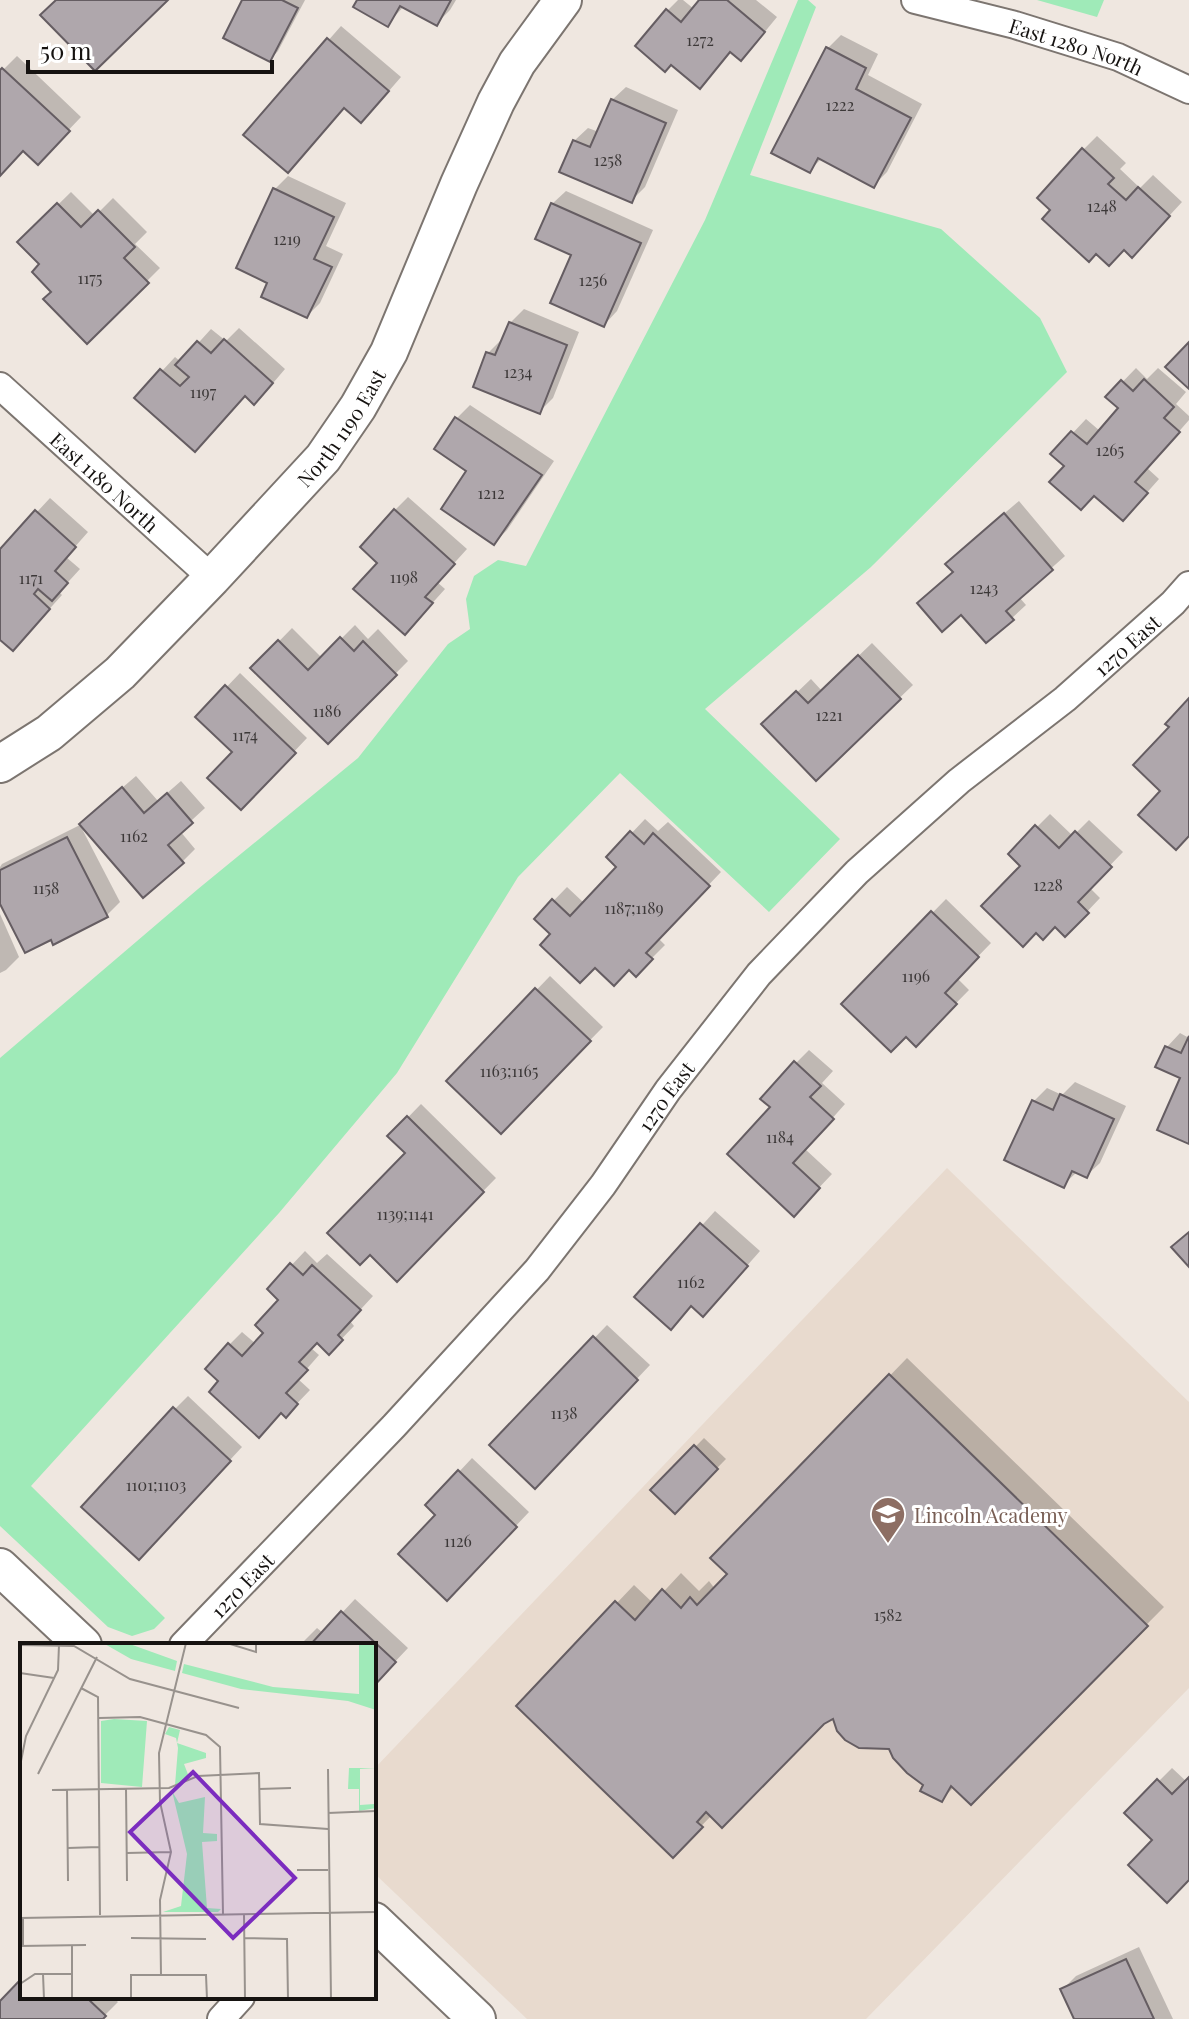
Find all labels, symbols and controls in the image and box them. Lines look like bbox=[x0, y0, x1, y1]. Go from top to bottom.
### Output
street label: East 1280 North bbox=[1006, 11, 1148, 81]
scale bar bbox=[28, 24, 272, 74]
house number: 1272 bbox=[686, 29, 714, 50]
text: 50 m bbox=[40, 34, 92, 66]
house number: 1222 bbox=[826, 94, 854, 115]
house number: 1258 bbox=[594, 149, 622, 170]
house number: 1248 bbox=[1087, 195, 1117, 216]
house number: 1219 bbox=[273, 228, 301, 249]
house number: 1175 bbox=[78, 267, 102, 288]
house number: 1256 bbox=[579, 269, 607, 290]
house number: 1234 bbox=[504, 361, 532, 382]
street label: North 1190 East bbox=[290, 363, 391, 492]
house number: 1197 bbox=[190, 381, 217, 402]
street label: East 1180 North bbox=[45, 425, 165, 538]
house number: 1265 bbox=[1096, 439, 1124, 460]
house number: 1212 bbox=[477, 482, 505, 503]
house number: 1198 bbox=[390, 566, 418, 587]
house number: 1171 bbox=[19, 567, 43, 588]
house number: 1243 bbox=[970, 577, 998, 598]
street label: 1270 East bbox=[1087, 607, 1166, 681]
house number: 1186 bbox=[313, 700, 341, 721]
house number: 1221 bbox=[815, 704, 843, 725]
house number: 1174 bbox=[232, 724, 258, 745]
house number: 1162 bbox=[120, 825, 148, 846]
house number: 1228 bbox=[1033, 874, 1063, 895]
house number: 1158 bbox=[33, 877, 59, 898]
house number: 1187;1189 bbox=[604, 897, 664, 918]
house number: 1196 bbox=[902, 965, 930, 986]
street label: 1270 East bbox=[631, 1054, 700, 1136]
house number: 1163;1165 bbox=[480, 1060, 538, 1081]
house number: 1184 bbox=[766, 1126, 794, 1147]
house number: 1139;1141 bbox=[376, 1203, 434, 1224]
house number: 1162 bbox=[677, 1271, 705, 1292]
house number: 1138 bbox=[550, 1402, 578, 1423]
house number: 1101;1103 bbox=[126, 1474, 186, 1495]
school or university icon: Lincoln Academy bbox=[869, 1495, 907, 1545]
place label: Lincoln Academy bbox=[914, 1501, 1068, 1528]
house number: 1126 bbox=[444, 1530, 472, 1551]
street label: 1270 East bbox=[204, 1546, 279, 1623]
house number: 1582 bbox=[874, 1604, 902, 1625]
inset map bbox=[20, 1643, 376, 1999]

